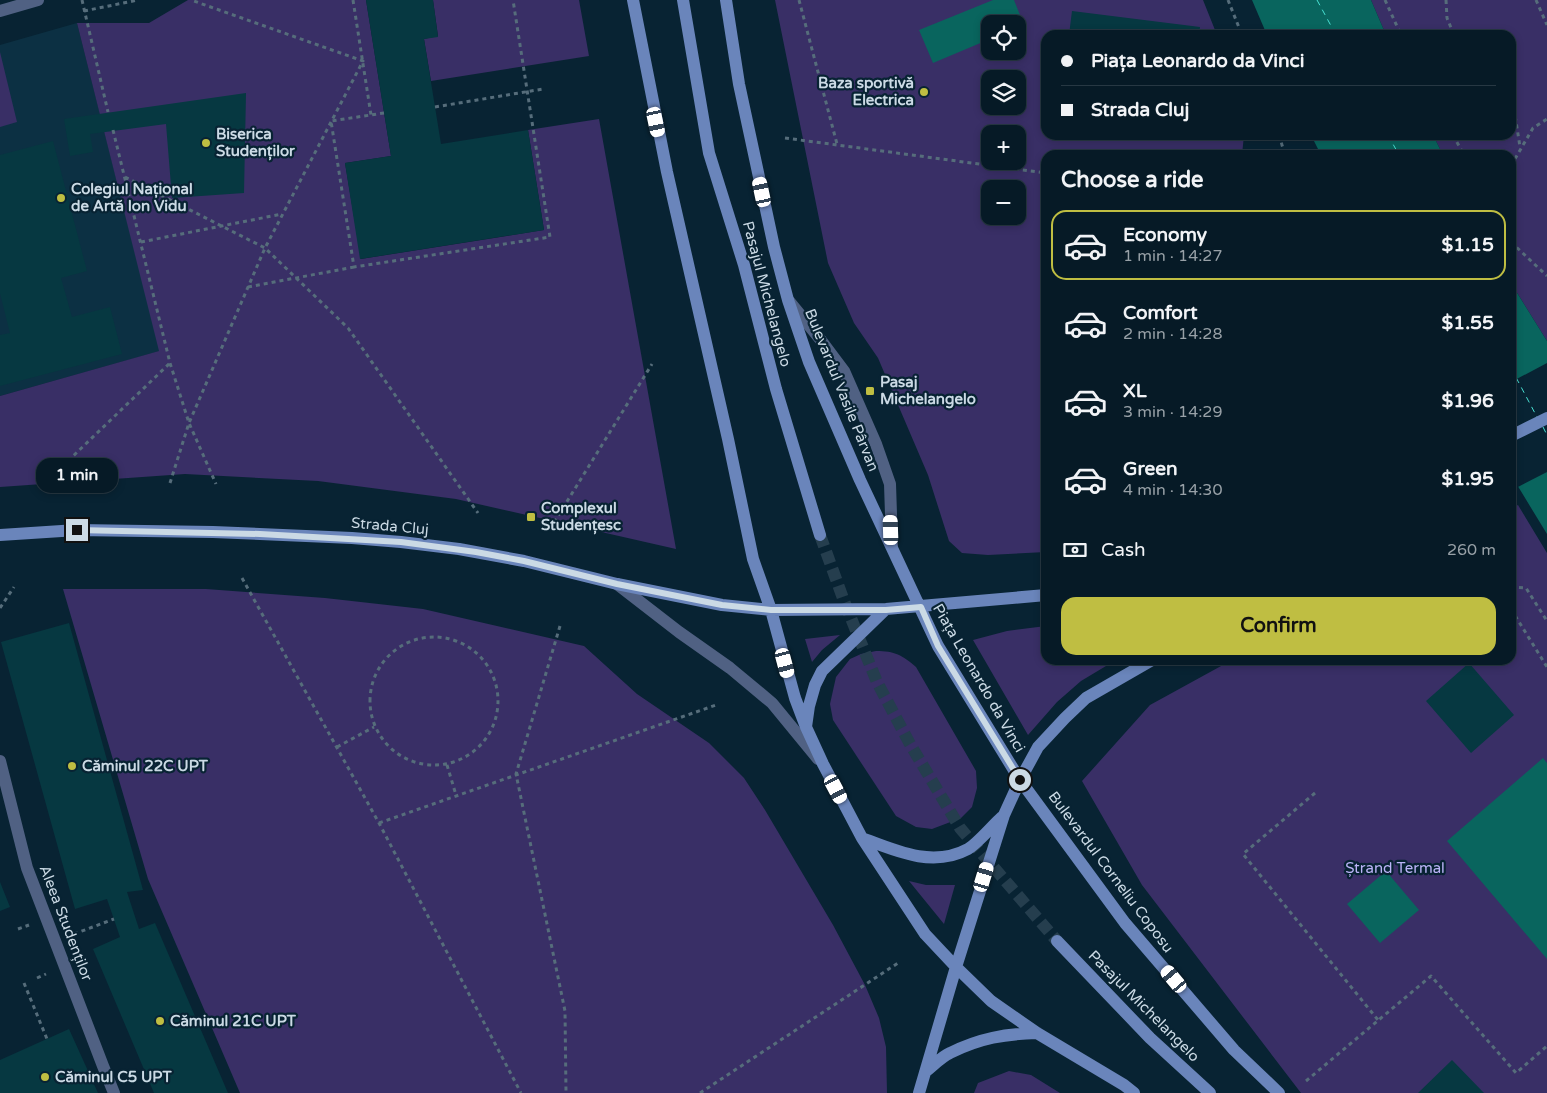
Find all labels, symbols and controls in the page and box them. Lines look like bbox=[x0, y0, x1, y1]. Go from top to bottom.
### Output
map controls bbox=[981, 15, 1026, 225]
button: locate bbox=[981, 15, 1026, 60]
text: Piața Leonardo da Vinci bbox=[1091, 50, 1304, 72]
button: layers bbox=[981, 70, 1026, 115]
place label: Baza sportivă Electrica bbox=[818, 74, 914, 109]
marker: Baza sportivă Electrica bbox=[918, 86, 930, 98]
text: Strada Cluj bbox=[1091, 99, 1189, 121]
car bbox=[645, 106, 666, 138]
place label: Biserica Studenților bbox=[216, 125, 295, 161]
button: + bbox=[981, 125, 1026, 170]
marker: Biserica Studenților bbox=[200, 137, 212, 149]
text: Choose a ride bbox=[1061, 167, 1204, 193]
car bbox=[751, 176, 772, 208]
place label: Colegiul Național de Artă Ion Vidu bbox=[71, 180, 193, 215]
button: − bbox=[981, 180, 1026, 225]
marker: Colegiul Național de Artă Ion Vidu bbox=[55, 192, 67, 204]
street label: Pasajul Michelangelo bbox=[739, 219, 795, 369]
icon: car bbox=[1063, 223, 1108, 268]
text: Economy bbox=[1123, 224, 1207, 246]
text: $1.15 bbox=[1442, 234, 1494, 256]
text: 1 min · 14:27 bbox=[1123, 246, 1222, 266]
icon: car bbox=[1063, 301, 1108, 346]
text: Comfort bbox=[1123, 302, 1197, 324]
street label: Bulevardul Vasile Pârvan bbox=[801, 306, 883, 474]
text: $1.55 bbox=[1442, 312, 1494, 334]
text: 2 min · 14:28 bbox=[1123, 324, 1222, 344]
place label: Pasaj Michelangelo bbox=[880, 373, 976, 409]
icon: car bbox=[1063, 379, 1108, 424]
text: XL bbox=[1123, 380, 1147, 402]
marker: Pasaj Michelangelo bbox=[864, 385, 876, 397]
text: $1.96 bbox=[1442, 390, 1494, 412]
text: 3 min · 14:29 bbox=[1123, 402, 1222, 422]
icon: car bbox=[1063, 457, 1108, 502]
callout: 1 min bbox=[36, 458, 118, 492]
text: Green bbox=[1123, 458, 1177, 480]
text: 1 min bbox=[56, 465, 98, 485]
text: $1.95 bbox=[1442, 468, 1494, 490]
text: 4 min · 14:30 bbox=[1123, 480, 1222, 500]
place label: Complexul Studențesc bbox=[541, 499, 621, 535]
marker: Complexul Studențesc bbox=[525, 511, 537, 523]
street label: Strada Cluj bbox=[351, 514, 429, 538]
car bbox=[882, 515, 899, 545]
route end bbox=[66, 519, 88, 541]
icon: cash bbox=[1061, 536, 1089, 564]
text: Cash bbox=[1101, 539, 1146, 561]
text: 260 m bbox=[1447, 540, 1496, 560]
button: Confirm bbox=[1061, 597, 1496, 655]
street label: Piața Leonardo da Vinci bbox=[929, 601, 1029, 755]
car bbox=[773, 647, 796, 679]
place label: Căminul 22C UPT bbox=[82, 757, 209, 775]
marker: Căminul 22C UPT bbox=[66, 760, 78, 772]
route start bbox=[1009, 769, 1031, 791]
car bbox=[822, 772, 849, 806]
street label: Bulevardul Corneliu Coposu bbox=[1045, 788, 1177, 956]
park label: Ștrand Termal bbox=[1345, 859, 1445, 877]
car bbox=[972, 860, 995, 894]
street label: Aleea Studenților bbox=[36, 862, 97, 984]
street label: Pasajul Michelangelo bbox=[1085, 947, 1203, 1065]
car bbox=[1158, 963, 1189, 995]
place label: Căminul 21C UPT bbox=[170, 1012, 297, 1030]
marker: Căminul 21C UPT bbox=[154, 1015, 166, 1027]
place label: Căminul C5 UPT bbox=[55, 1068, 172, 1086]
marker: Căminul C5 UPT bbox=[39, 1071, 51, 1083]

